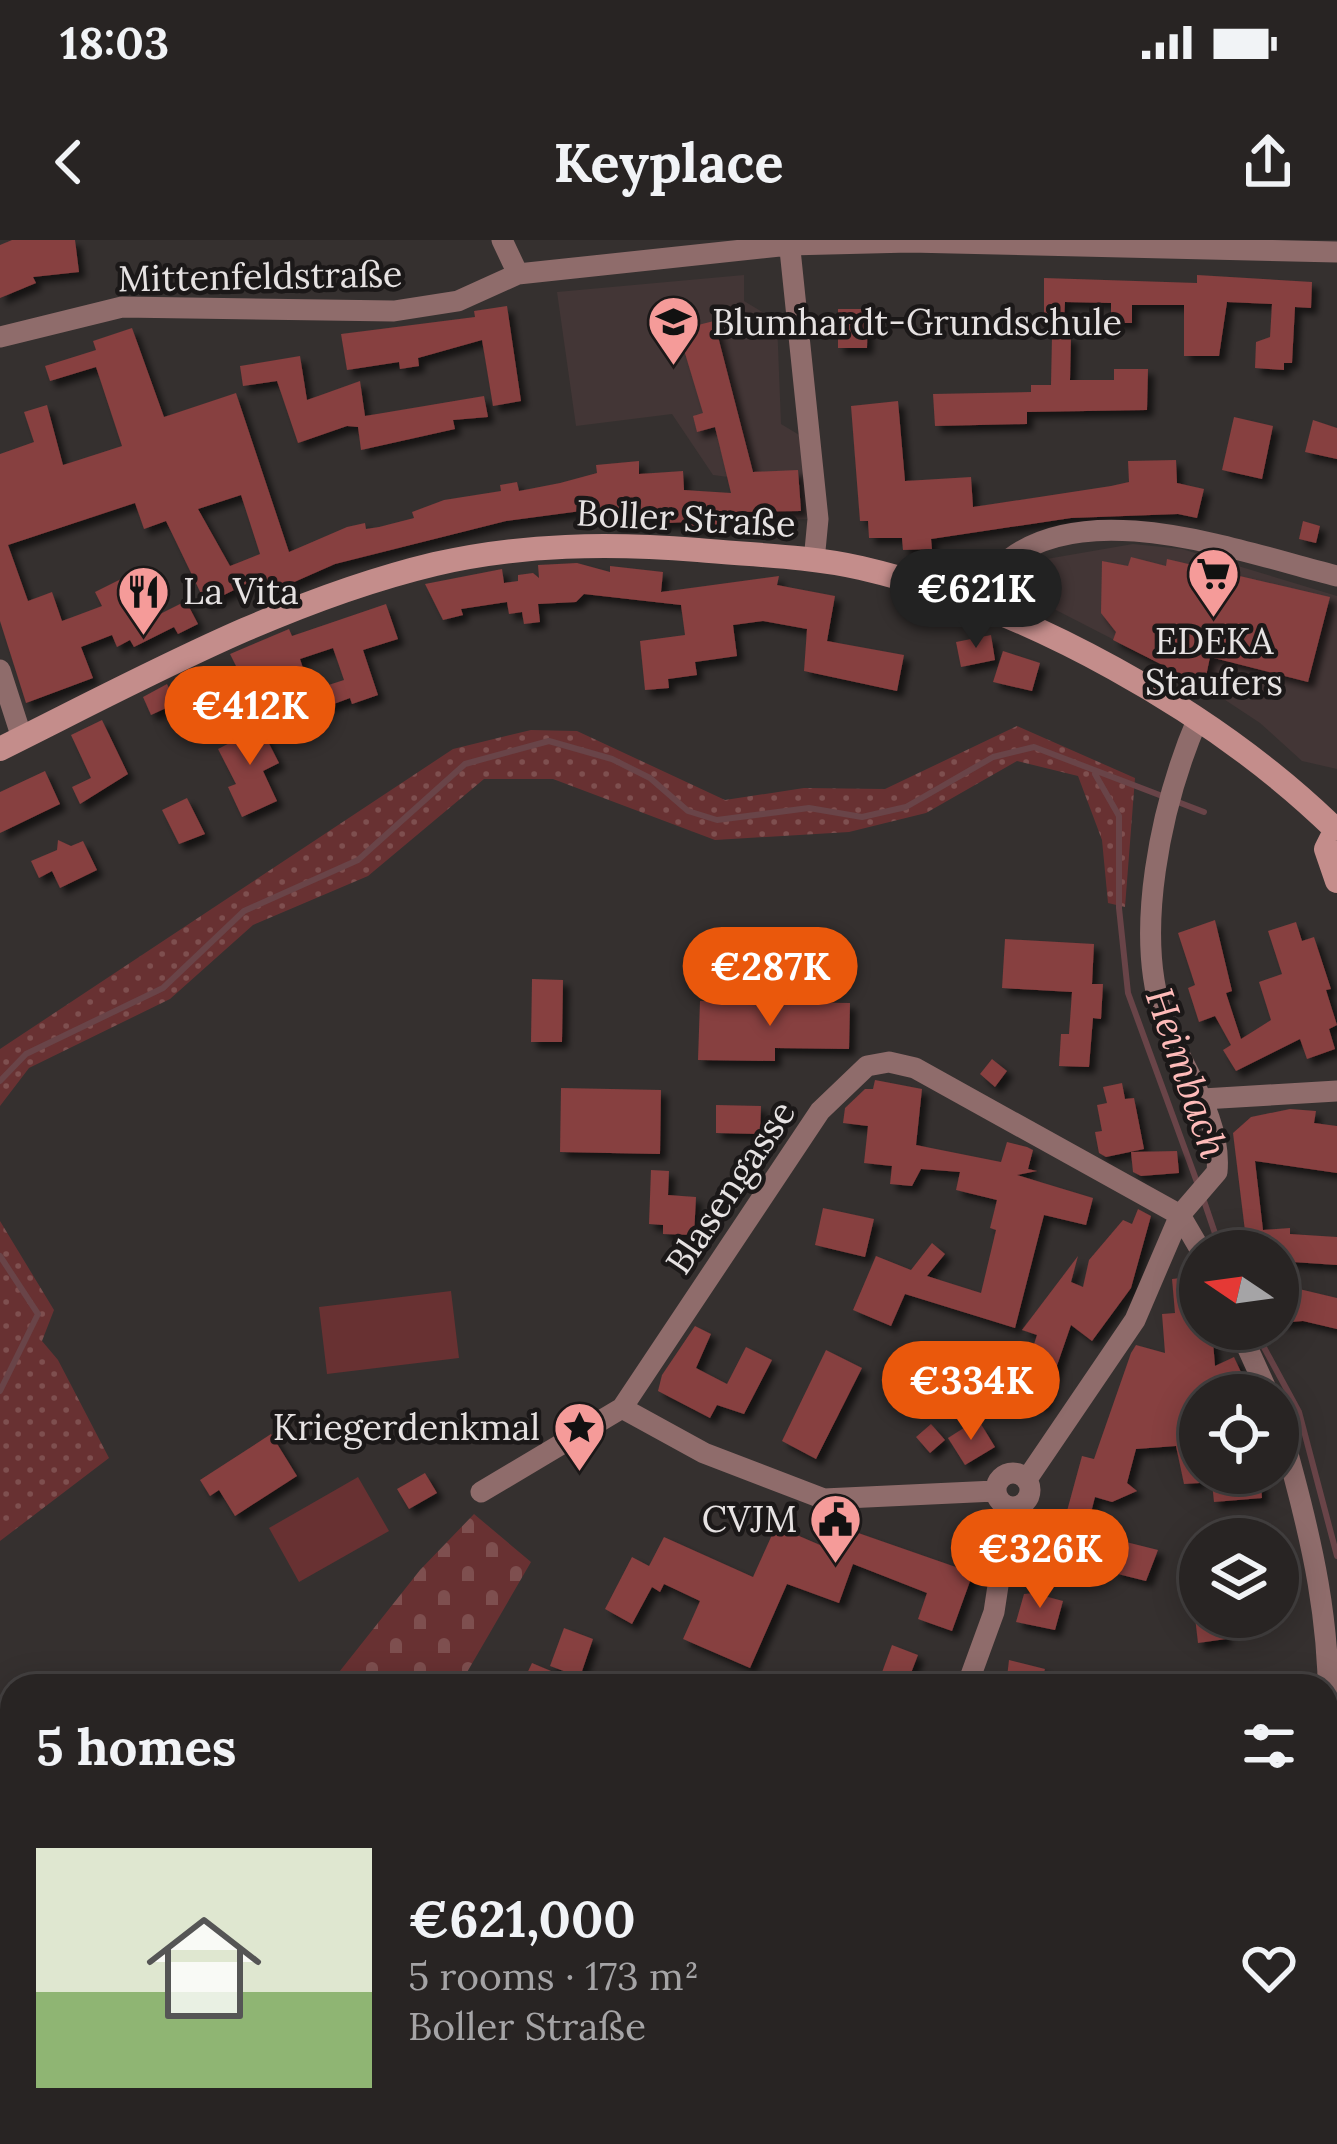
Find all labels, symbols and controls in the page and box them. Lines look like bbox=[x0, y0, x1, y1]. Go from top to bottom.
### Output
text: 18:03 bbox=[60, 14, 169, 71]
text: Keyplace bbox=[554, 128, 784, 197]
icon: back bbox=[36, 129, 102, 195]
icon: share bbox=[1235, 129, 1301, 195]
street label: Mittenfeldstraße bbox=[117, 251, 403, 301]
school or university icon: Blumhardt-Grundschule bbox=[645, 294, 701, 368]
place label: Blumhardt-Grundschule bbox=[712, 299, 1122, 345]
street label: Boller Straße bbox=[575, 489, 797, 547]
supermarket icon: EDEKA Staufers bbox=[1186, 545, 1242, 619]
pin: €621K bbox=[892, 549, 1060, 651]
restaurant icon: La Vita bbox=[116, 563, 172, 637]
text: €621K bbox=[917, 563, 1035, 613]
place label: La Vita bbox=[183, 568, 299, 614]
place label: EDEKA Staufers bbox=[1145, 618, 1283, 705]
pin: €412K bbox=[166, 666, 334, 768]
text: €412K bbox=[191, 680, 309, 730]
pin: €287K bbox=[686, 927, 854, 1029]
text: €287K bbox=[710, 941, 830, 991]
water label: Heimbach bbox=[1135, 981, 1239, 1165]
street label: Blasengasse bbox=[655, 1091, 805, 1283]
north arrow bbox=[1179, 1230, 1299, 1350]
map controls bbox=[1179, 1230, 1299, 1638]
pin: €334K bbox=[887, 1341, 1055, 1443]
text: €334K bbox=[909, 1355, 1033, 1405]
button: locate bbox=[1179, 1374, 1299, 1494]
place icon: Kriegerdenkmal bbox=[551, 1399, 607, 1473]
place label: Kriegerdenkmal bbox=[273, 1404, 540, 1450]
public building icon: CVJM bbox=[808, 1491, 864, 1565]
place label: CVJM bbox=[702, 1496, 797, 1542]
pin: €326K bbox=[956, 1509, 1124, 1611]
button: layers bbox=[1179, 1518, 1299, 1638]
text: €326K bbox=[978, 1523, 1102, 1573]
icon: filters bbox=[1236, 1713, 1302, 1779]
text: 5 homes bbox=[36, 1714, 237, 1779]
text: €621,000 bbox=[408, 1886, 636, 1951]
icon: home bbox=[132, 1896, 276, 2040]
icon: heart bbox=[1236, 1935, 1302, 2001]
text: 5 rooms · 173 m² bbox=[408, 1951, 699, 2001]
text: Boller Straße bbox=[408, 2001, 646, 2051]

